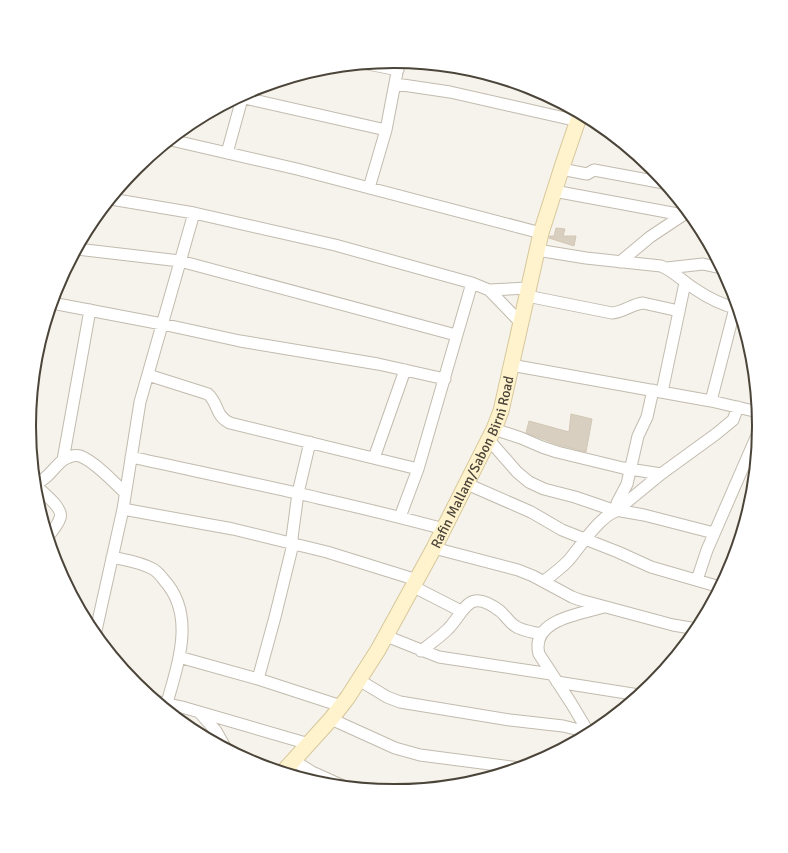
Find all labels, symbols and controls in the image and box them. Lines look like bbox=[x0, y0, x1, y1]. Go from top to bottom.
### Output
street label: Rafin Mallam/Sabon Birni Road bbox=[427, 374, 517, 551]

